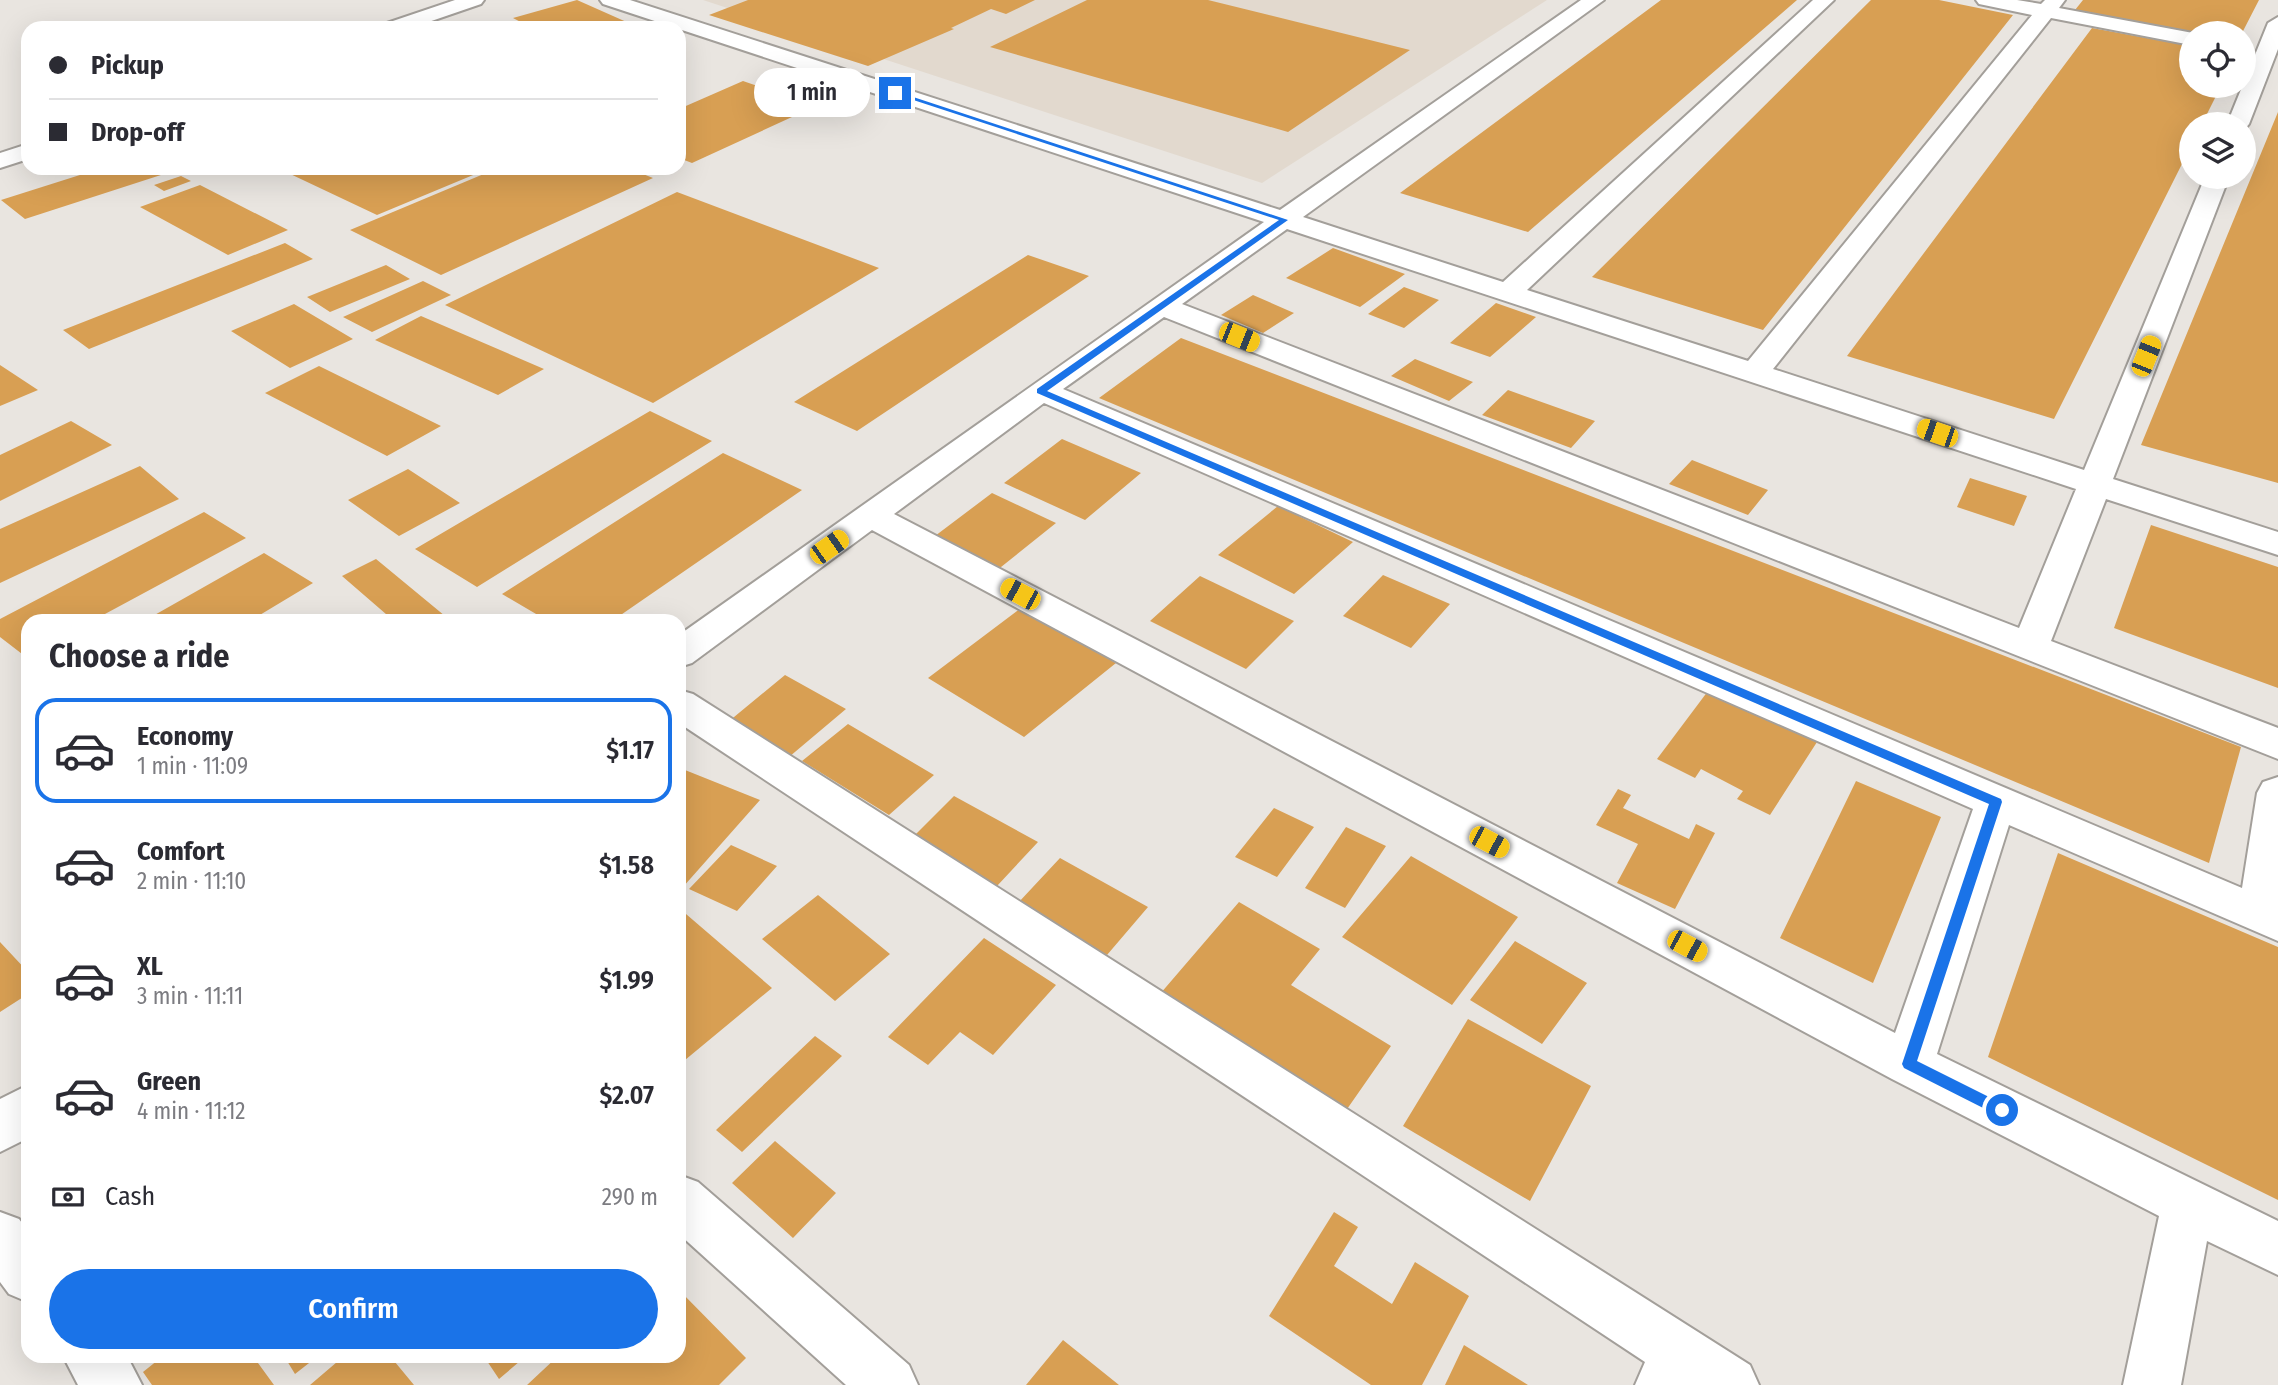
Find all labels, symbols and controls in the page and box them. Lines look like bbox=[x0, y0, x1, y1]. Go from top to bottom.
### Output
map controls bbox=[2179, 21, 2256, 189]
button: locate bbox=[2179, 21, 2256, 98]
text: Pickup bbox=[91, 50, 164, 81]
callout: 1 min bbox=[755, 68, 870, 118]
route end bbox=[879, 77, 911, 109]
text: 1 min bbox=[787, 78, 837, 106]
button: layers bbox=[2179, 112, 2256, 189]
text: Drop-off bbox=[91, 117, 184, 148]
car bbox=[1216, 319, 1263, 355]
car bbox=[2129, 333, 2164, 379]
car bbox=[1914, 416, 1961, 450]
car bbox=[806, 526, 853, 568]
car bbox=[997, 575, 1044, 613]
text: Choose a ride bbox=[49, 637, 230, 675]
icon: car bbox=[53, 719, 116, 782]
text: Economy bbox=[137, 721, 233, 752]
text: $1.17 bbox=[606, 735, 654, 766]
text: 1 min · 11:09 bbox=[137, 752, 248, 780]
car bbox=[1466, 823, 1513, 861]
icon: car bbox=[53, 834, 116, 897]
text: Comfort bbox=[137, 836, 225, 867]
text: $1.58 bbox=[599, 850, 654, 881]
text: 2 min · 11:10 bbox=[137, 867, 246, 895]
car bbox=[1664, 927, 1711, 965]
icon: car bbox=[53, 949, 116, 1012]
text: XL bbox=[137, 951, 163, 982]
text: $1.99 bbox=[600, 965, 654, 996]
text: 3 min · 11:11 bbox=[137, 982, 243, 1010]
icon: car bbox=[53, 1064, 116, 1127]
text: Green bbox=[137, 1066, 201, 1097]
text: $2.07 bbox=[599, 1080, 654, 1111]
route start bbox=[1986, 1094, 2018, 1126]
text: 4 min · 11:12 bbox=[137, 1097, 246, 1125]
icon: cash bbox=[49, 1178, 87, 1216]
text: Cash bbox=[105, 1181, 155, 1212]
text: 290 m bbox=[602, 1183, 658, 1211]
button: Confirm bbox=[49, 1269, 658, 1349]

